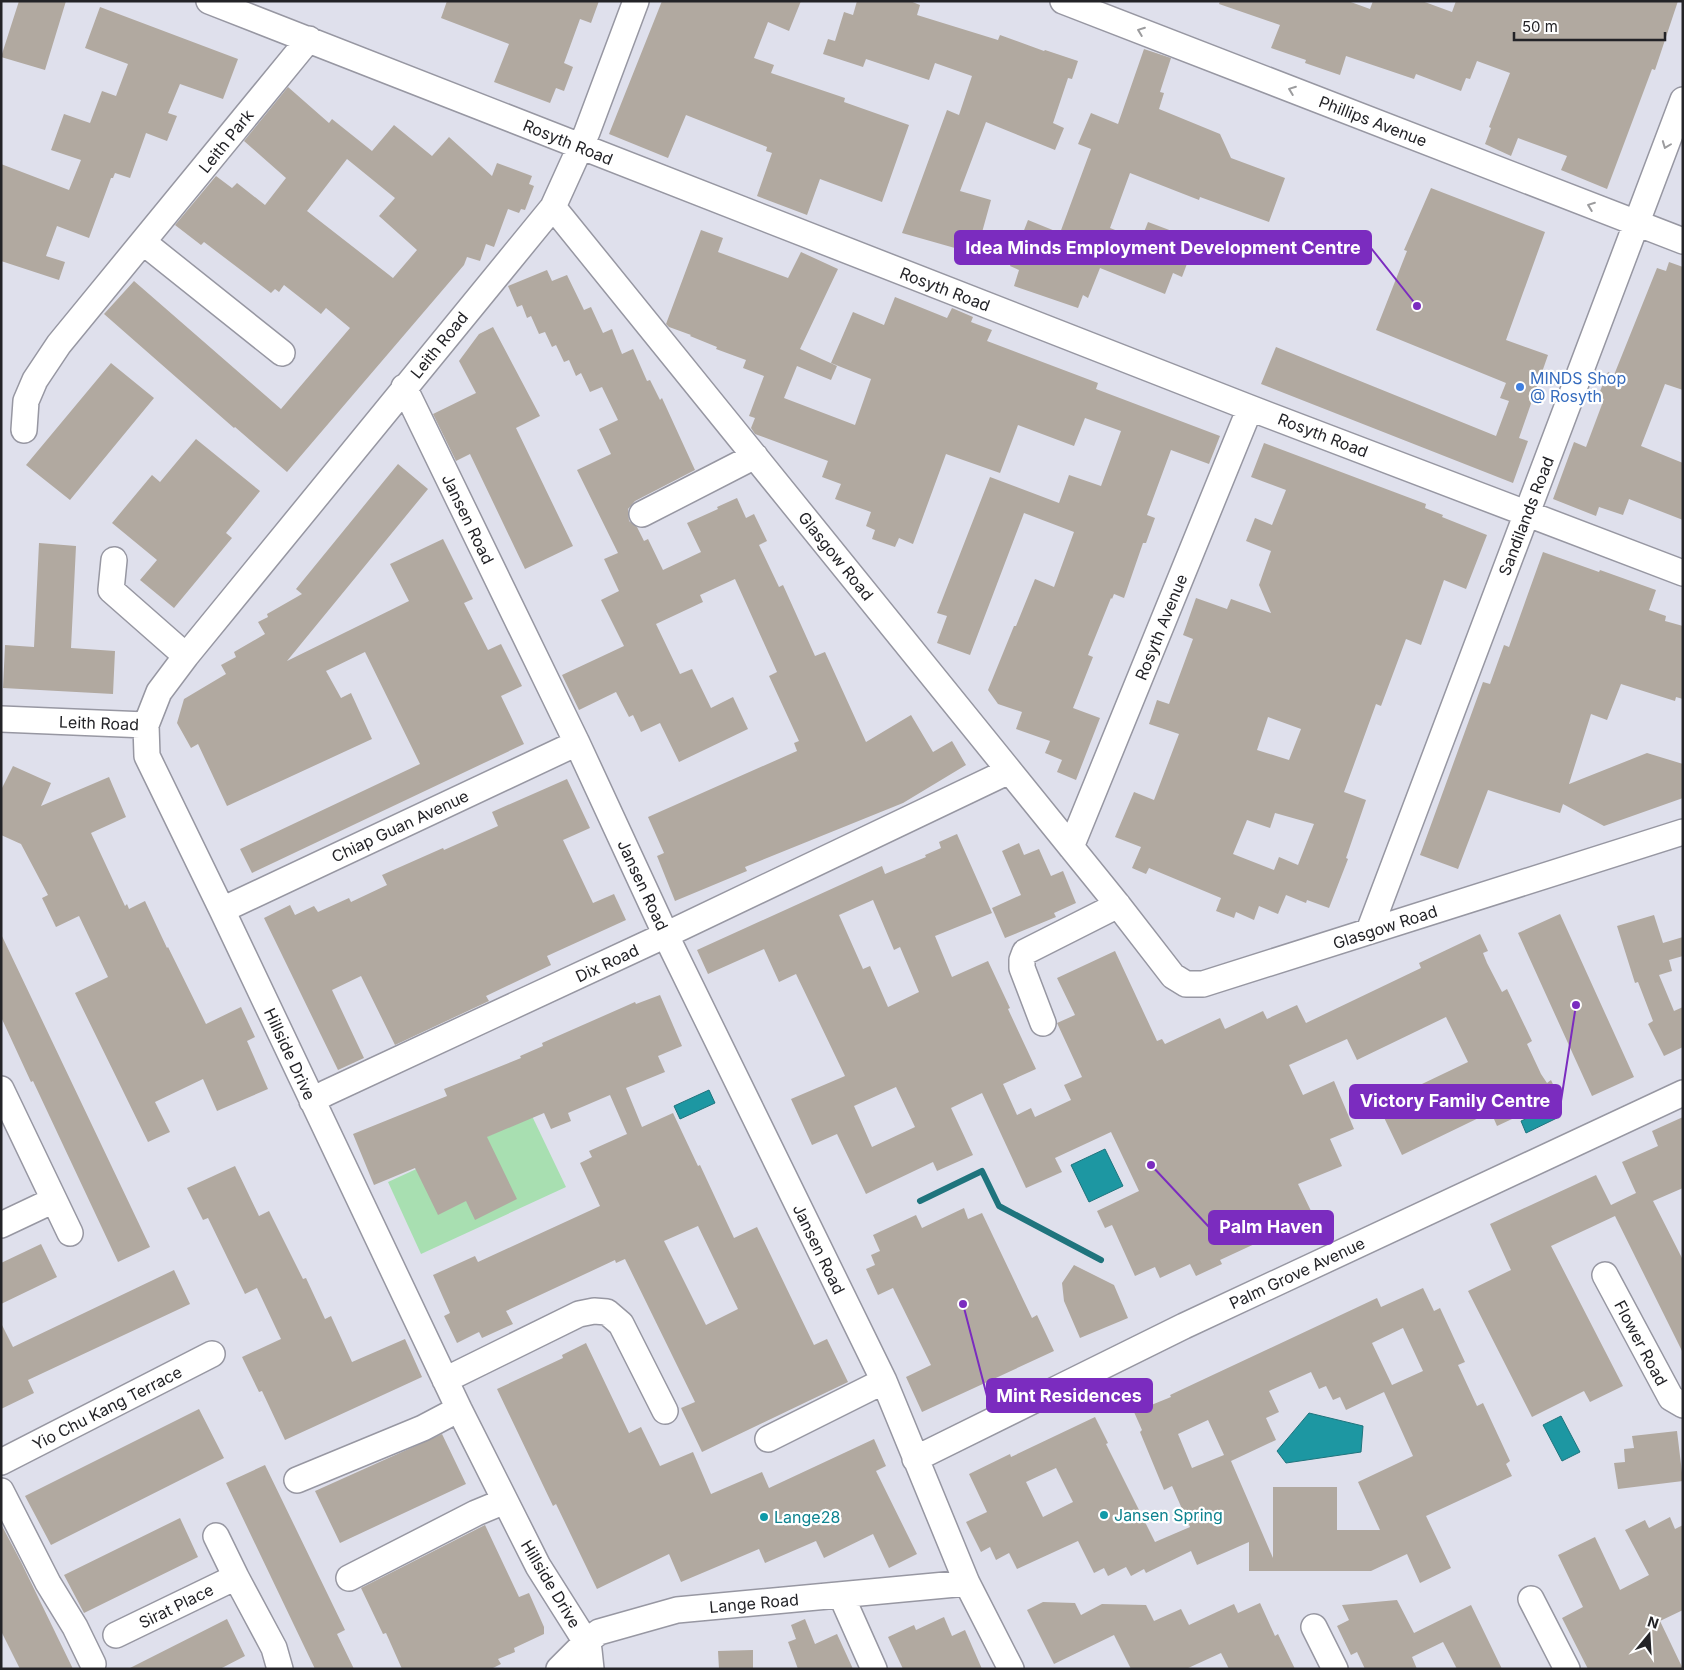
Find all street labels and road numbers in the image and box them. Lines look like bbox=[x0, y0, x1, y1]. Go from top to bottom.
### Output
street label: Phillips Avenue bbox=[1316, 91, 1430, 151]
street label: Leith Park bbox=[194, 105, 258, 177]
street label: Rosyth Road bbox=[520, 115, 616, 169]
street label: Rosyth Road bbox=[897, 263, 993, 315]
street label: Leith Road bbox=[406, 308, 472, 382]
street label: Rosyth Road bbox=[1275, 409, 1371, 461]
street label: Sandilands Road bbox=[1494, 454, 1558, 578]
street label: Jansen Road bbox=[438, 471, 498, 567]
street label: Glasgow Road bbox=[794, 508, 878, 604]
street label: Rosyth Avenue bbox=[1131, 571, 1191, 683]
street label: Leith Road bbox=[59, 712, 139, 734]
street label: Chiap Guan Avenue bbox=[328, 785, 472, 867]
street label: Jansen Road bbox=[613, 836, 673, 934]
street label: Glasgow Road bbox=[1330, 901, 1440, 953]
street label: Dix Road bbox=[572, 940, 642, 986]
street label: Hillside Drive bbox=[260, 1005, 320, 1103]
street label: Jansen Road bbox=[789, 1201, 849, 1297]
street label: Palm Grove Avenue bbox=[1226, 1233, 1368, 1313]
street label: Flower Road bbox=[1610, 1297, 1672, 1389]
street label: Yio Chu Kang Terrace bbox=[29, 1362, 185, 1454]
street label: Hillside Drive bbox=[517, 1536, 585, 1632]
street label: Sirat Place bbox=[135, 1579, 217, 1633]
street label: Lange Road bbox=[708, 1589, 800, 1617]

